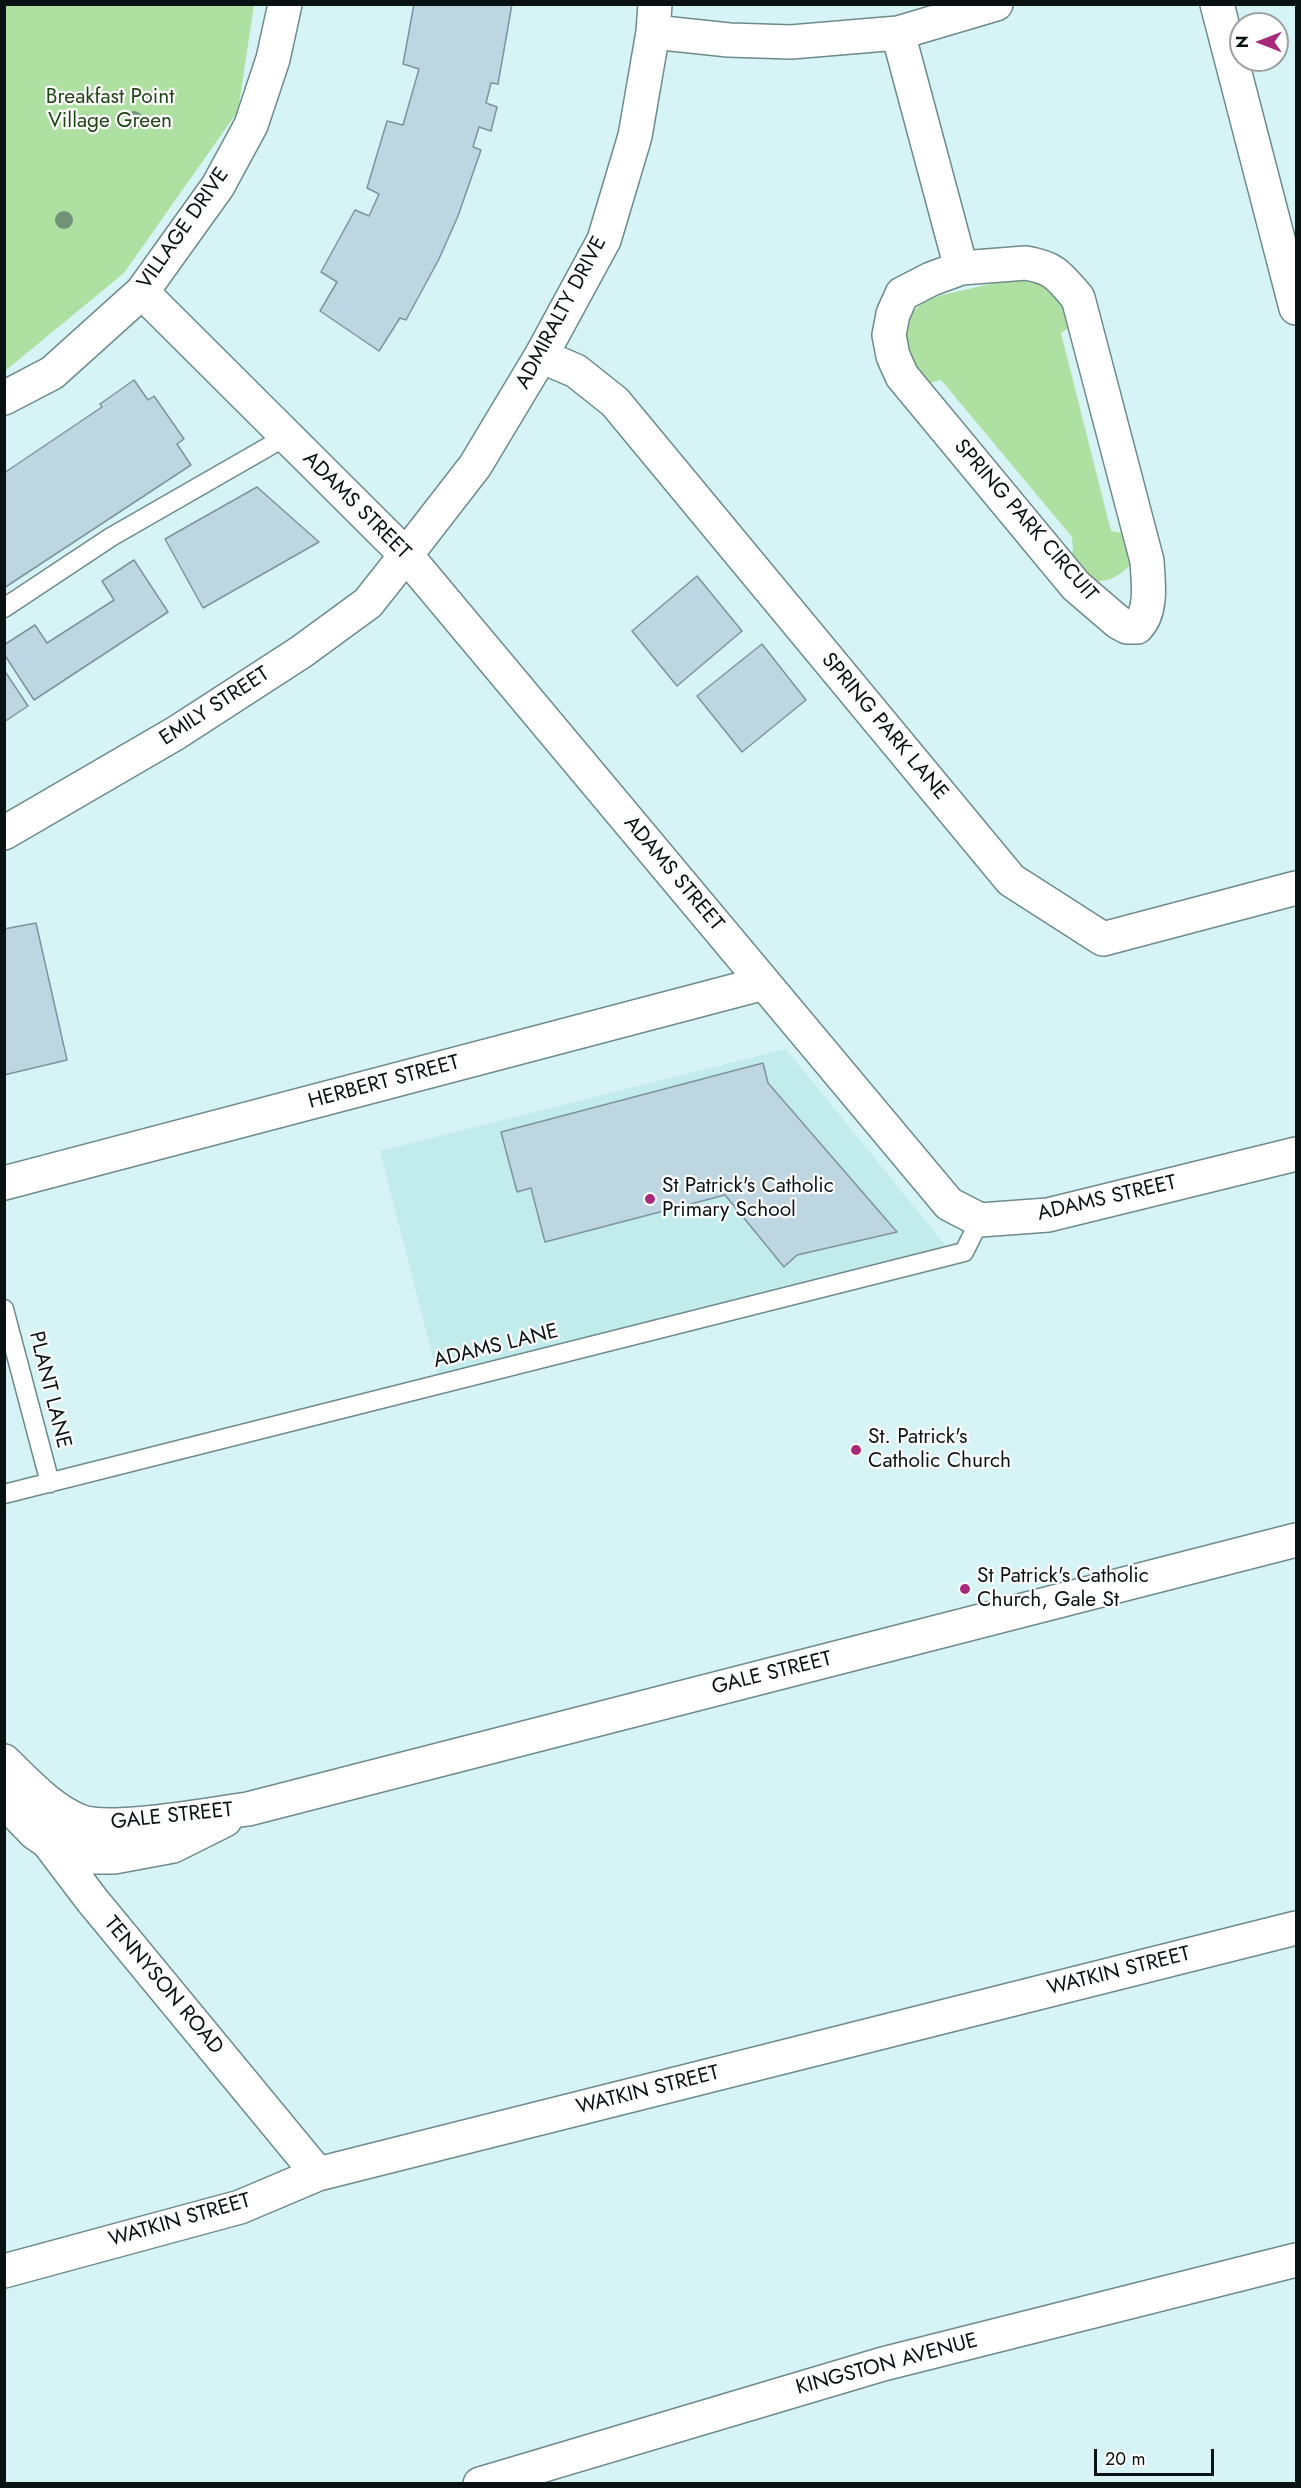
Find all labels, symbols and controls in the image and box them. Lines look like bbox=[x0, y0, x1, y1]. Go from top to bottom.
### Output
north arrow bbox=[1229, 12, 1289, 72]
text: N bbox=[1231, 36, 1254, 48]
park label: Breakfast Point Village Green bbox=[46, 85, 174, 135]
street label: VILLAGE DRIVE bbox=[133, 163, 235, 295]
street label: ADMIRALTY DRIVE bbox=[511, 232, 613, 394]
street label: SPRING PARK CIRCUIT bbox=[948, 435, 1102, 607]
street label: ADAMS STREET bbox=[297, 447, 415, 565]
street label: SPRING PARK LANE bbox=[815, 648, 953, 806]
street label: EMILY STREET bbox=[155, 662, 275, 752]
street label: ADAMS STREET bbox=[618, 811, 728, 937]
street label: HERBERT STREET bbox=[306, 1051, 462, 1115]
street label: ADAMS STREET bbox=[1035, 1171, 1179, 1227]
place label: St Patrick's Catholic Primary School bbox=[662, 1174, 834, 1224]
marker: St Patrick's Catholic Primary School bbox=[643, 1192, 657, 1206]
street label: ADAMS LANE bbox=[431, 1319, 561, 1375]
street label: PLANT LANE bbox=[22, 1329, 76, 1451]
place label: St. Patrick's Catholic Church bbox=[868, 1425, 1011, 1475]
marker: St. Patrick's Catholic Church bbox=[849, 1443, 863, 1457]
place label: St Patrick's Catholic Church, Gale St bbox=[977, 1564, 1149, 1614]
marker: St Patrick's Catholic Church, Gale St bbox=[958, 1582, 972, 1596]
street label: GALE STREET bbox=[709, 1647, 835, 1701]
street label: GALE STREET bbox=[110, 1798, 234, 1836]
street label: TENNYSON ROAD bbox=[98, 1912, 228, 2060]
street label: WATKIN STREET bbox=[1045, 1942, 1193, 2002]
street label: WATKIN STREET bbox=[574, 2061, 722, 2121]
street label: WATKIN STREET bbox=[106, 2189, 254, 2253]
street label: KINGSTON AVENUE bbox=[793, 2329, 981, 2401]
scale bar bbox=[1097, 2437, 1217, 2475]
text: 20 m bbox=[1105, 2446, 1145, 2472]

